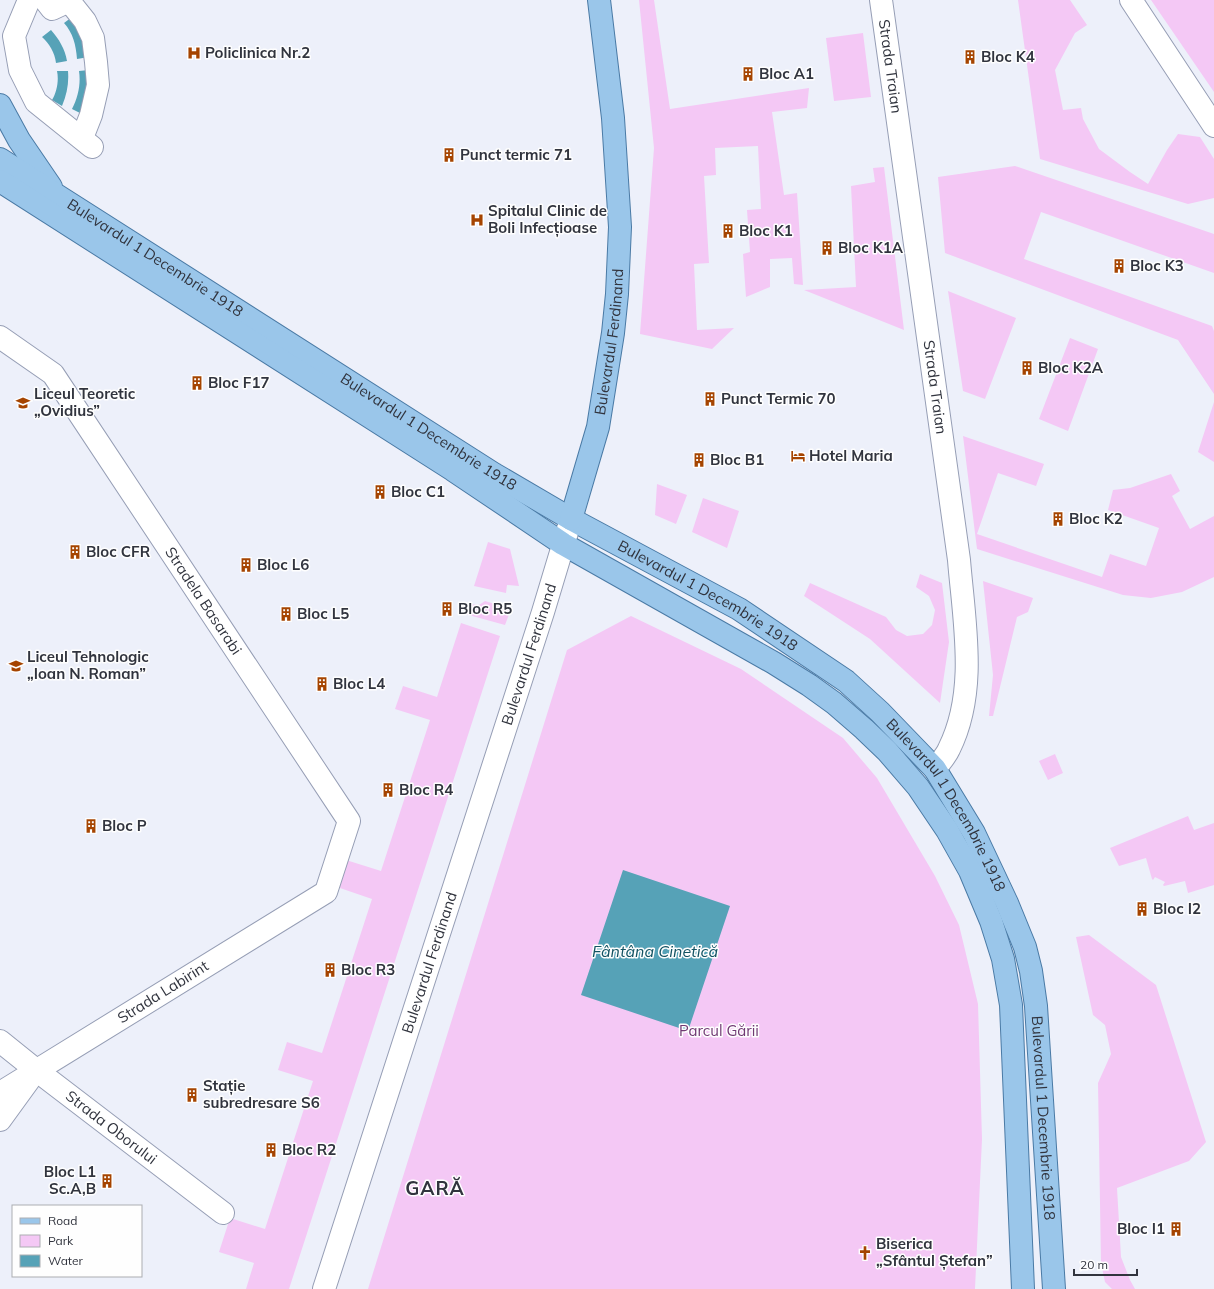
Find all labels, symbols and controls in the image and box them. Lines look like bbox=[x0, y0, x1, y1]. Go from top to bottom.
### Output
street label: Strada Traian bbox=[875, 18, 907, 114]
place label: Policlinica Nr.2 bbox=[205, 43, 310, 62]
hospital icon: Policlinica Nr.2 bbox=[186, 45, 202, 61]
place label: Bloc K4 bbox=[981, 47, 1035, 66]
building icon: Bloc K4 bbox=[962, 49, 978, 65]
place label: Bloc A1 bbox=[759, 64, 814, 83]
building icon: Bloc A1 bbox=[740, 66, 756, 82]
place label: Punct termic 71 bbox=[460, 145, 572, 164]
building icon: Punct termic 71 bbox=[441, 147, 457, 163]
street label: Bulevardul 1 Decembrie 1918 bbox=[64, 194, 247, 321]
place label: Spitalul Clinic de Boli Infecțioase bbox=[488, 201, 607, 238]
hospital icon: Spitalul Clinic de Boli Infecțioase bbox=[469, 212, 485, 228]
place label: Bloc K1 bbox=[739, 221, 793, 240]
building icon: Bloc K1 bbox=[720, 223, 736, 239]
place label: Bloc K1A bbox=[838, 238, 904, 257]
building icon: Bloc K1A bbox=[819, 240, 835, 256]
place label: Bloc K3 bbox=[1130, 256, 1184, 275]
building icon: Bloc K3 bbox=[1111, 258, 1127, 274]
street label: Bulevardul Ferdinand bbox=[590, 268, 627, 416]
street label: Strada Traian bbox=[919, 339, 951, 435]
place label: Bloc K2A bbox=[1038, 358, 1104, 377]
building icon: Bloc K2A bbox=[1019, 360, 1035, 376]
street label: Bulevardul 1 Decembrie 1918 bbox=[337, 369, 520, 494]
place label: Bloc F17 bbox=[208, 373, 269, 392]
building icon: Bloc F17 bbox=[189, 375, 205, 391]
place label: Liceul Teoretic „Ovidius” bbox=[34, 384, 136, 420]
place label: Punct Termic 70 bbox=[721, 389, 836, 408]
building icon: Punct Termic 70 bbox=[702, 391, 718, 407]
school or university icon: Liceul Teoretic „Ovidius” bbox=[15, 395, 31, 411]
place label: Hotel Maria bbox=[809, 446, 893, 465]
hotel icon: Hotel Maria bbox=[790, 448, 806, 464]
place label: Bloc B1 bbox=[710, 450, 764, 469]
building icon: Bloc B1 bbox=[691, 452, 707, 468]
place label: Bloc C1 bbox=[391, 482, 445, 501]
building icon: Bloc C1 bbox=[372, 484, 388, 500]
place label: Bloc K2 bbox=[1069, 509, 1123, 528]
building icon: Bloc K2 bbox=[1050, 511, 1066, 527]
street label: Bulevardul 1 Decembrie 1918 bbox=[615, 536, 802, 655]
place label: Bloc CFR bbox=[86, 542, 151, 561]
street label: Stradela Basarabi bbox=[161, 543, 246, 658]
building icon: Bloc CFR bbox=[67, 544, 83, 560]
place label: Bloc L6 bbox=[257, 555, 309, 574]
building icon: Bloc L6 bbox=[238, 557, 254, 573]
street label: Bulevardul Ferdinand bbox=[497, 581, 560, 727]
place label: Bloc R5 bbox=[458, 599, 512, 618]
building icon: Bloc R5 bbox=[439, 601, 455, 617]
place label: Bloc L5 bbox=[297, 604, 349, 623]
building icon: Bloc L5 bbox=[278, 606, 294, 622]
place label: Liceul Tehnologic „Ioan N. Roman” bbox=[27, 647, 149, 683]
school or university icon: Liceul Tehnologic „Ioan N. Roman” bbox=[8, 658, 24, 674]
place label: Bloc L4 bbox=[333, 674, 385, 693]
building icon: Bloc L4 bbox=[314, 676, 330, 692]
street label: Bulevardul 1 Decembrie 1918 bbox=[882, 714, 1010, 894]
place label: Bloc R4 bbox=[399, 780, 453, 799]
building icon: Bloc R4 bbox=[380, 782, 396, 798]
place label: Bloc P bbox=[102, 816, 147, 835]
building icon: Bloc P bbox=[83, 818, 99, 834]
street label: Bulevardul Ferdinand bbox=[397, 889, 461, 1036]
place label: Bloc I2 bbox=[1153, 899, 1201, 918]
building icon: Bloc I2 bbox=[1134, 901, 1150, 917]
water label: Fântâna Cinetică bbox=[592, 941, 718, 961]
street label: Strada Labirint bbox=[114, 956, 212, 1027]
place label: Bloc R3 bbox=[341, 960, 395, 979]
building icon: Bloc R3 bbox=[322, 962, 338, 978]
street label: Bulevardul 1 Decembrie 1918 bbox=[1028, 1015, 1060, 1221]
park label: Parcul Gării bbox=[679, 1021, 759, 1040]
place label: Stație subredresare S6 bbox=[203, 1076, 320, 1112]
street label: Strada Oborului bbox=[62, 1086, 161, 1168]
building icon: Stație subredresare S6 bbox=[184, 1087, 200, 1103]
place label: Bloc R2 bbox=[282, 1140, 336, 1159]
building icon: Bloc R2 bbox=[263, 1142, 279, 1158]
place label: Bloc L1 Sc.A,B bbox=[44, 1162, 96, 1198]
building icon: Bloc L1 Sc.A,B bbox=[99, 1173, 115, 1189]
district label: GARĂ bbox=[405, 1176, 465, 1200]
legend bbox=[12, 1205, 142, 1277]
text: Road bbox=[48, 1213, 77, 1228]
place label: Bloc I1 bbox=[1117, 1219, 1165, 1238]
building icon: Bloc I1 bbox=[1168, 1221, 1184, 1237]
text: Park bbox=[48, 1233, 74, 1248]
place label: Biserica „Sfântul Ștefan” bbox=[876, 1234, 993, 1271]
church icon: Biserica „Sfântul Ștefan” bbox=[857, 1245, 873, 1261]
scale bar bbox=[1074, 1251, 1137, 1277]
text: Water bbox=[48, 1253, 84, 1268]
text: 20 m bbox=[1080, 1257, 1108, 1272]

